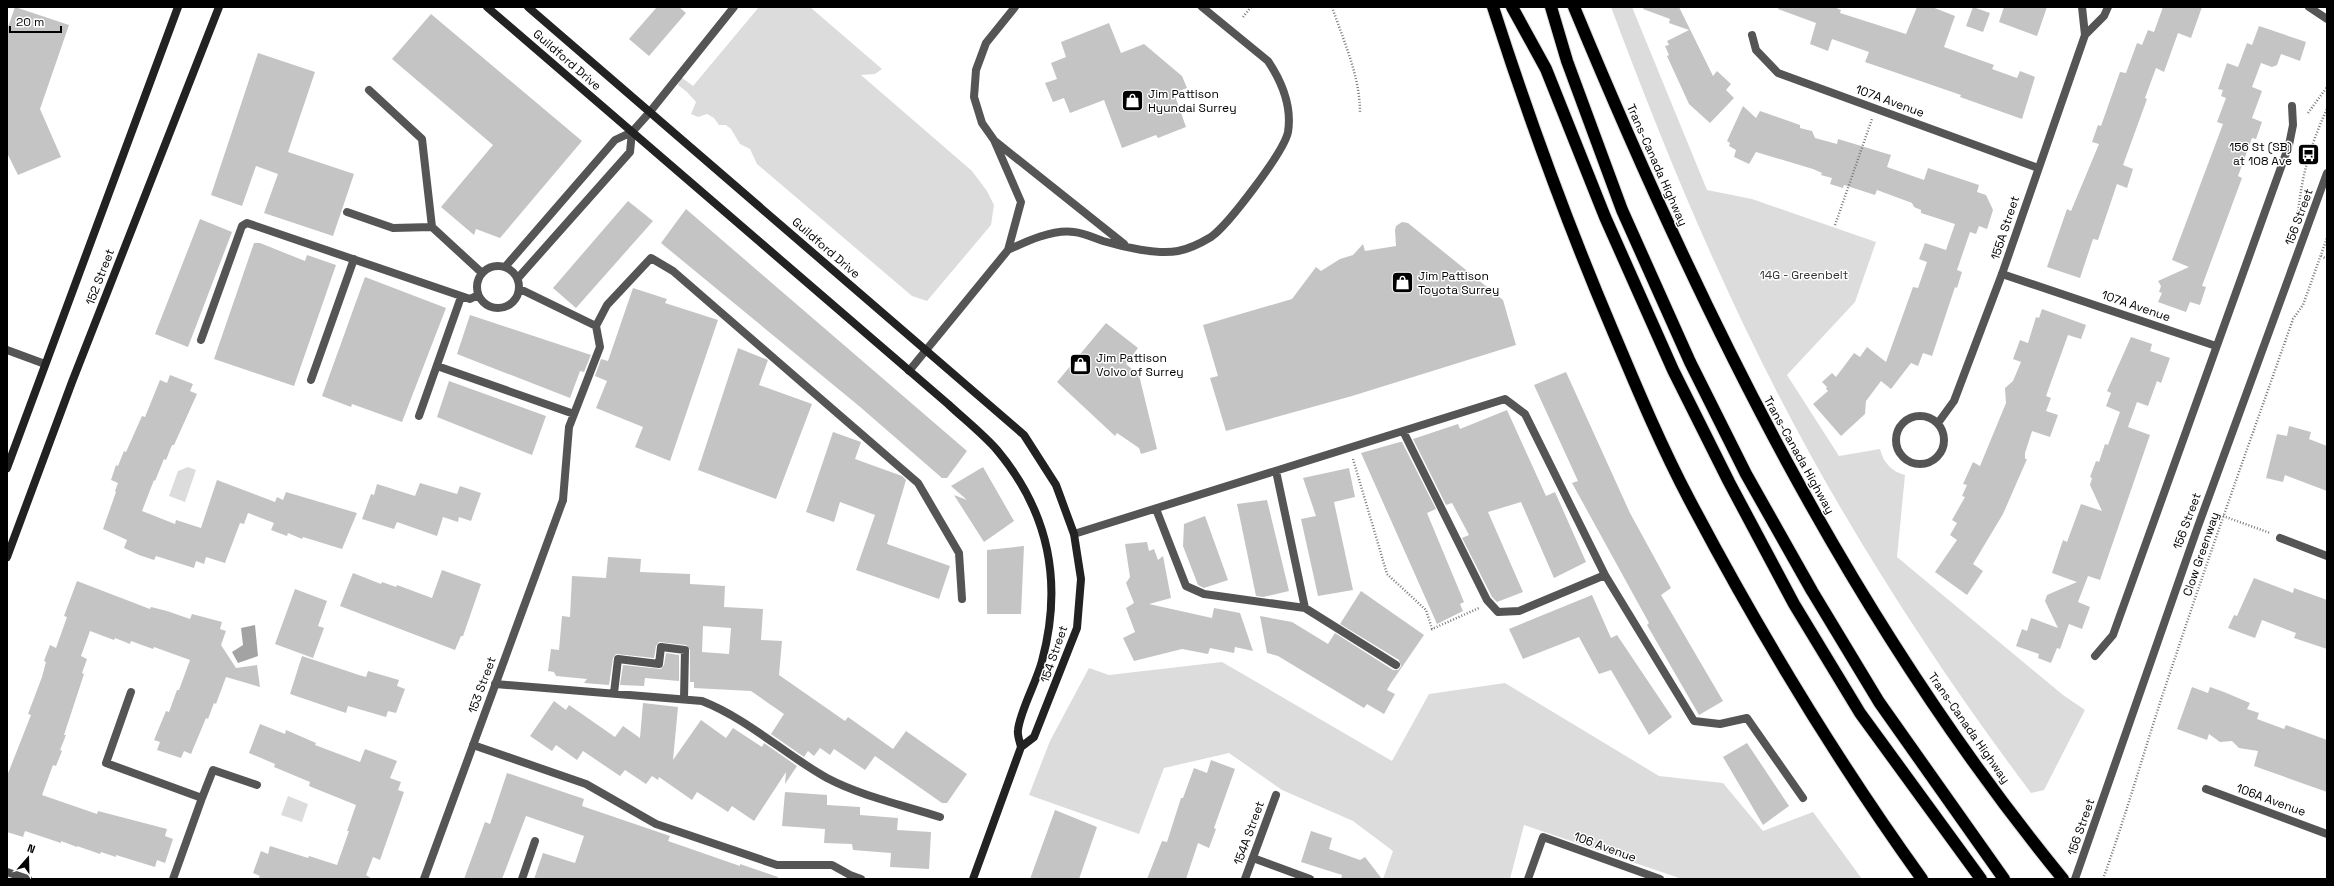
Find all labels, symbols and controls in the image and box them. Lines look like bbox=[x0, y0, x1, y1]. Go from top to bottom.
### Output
scale bar bbox=[10, 8, 61, 34]
text: 20 m bbox=[16, 14, 44, 30]
street label: Guildford Drive bbox=[530, 26, 604, 94]
street label: 107A Avenue bbox=[1853, 81, 1927, 121]
place label: Jim Pattison Hyundai Surrey bbox=[1148, 86, 1237, 116]
shop icon: Jim Pattison Hyundai Surrey bbox=[1119, 88, 1145, 114]
street label: Trans-Canada Highway bbox=[1623, 101, 1691, 229]
place label: 156 St (SB) at 108 Ave bbox=[2229, 139, 2292, 169]
bus stop icon: 156 St (SB) at 108 Ave bbox=[2295, 141, 2321, 167]
street label: 156 Street bbox=[2281, 186, 2317, 248]
street label: 155A Street bbox=[1987, 194, 2023, 262]
street label: Guildford Drive bbox=[789, 214, 863, 282]
street label: 152 Street bbox=[82, 247, 118, 307]
park label: 14G - Greenbelt bbox=[1760, 267, 1848, 283]
place label: Jim Pattison Toyota Surrey bbox=[1418, 268, 1499, 298]
shop icon: Jim Pattison Toyota Surrey bbox=[1389, 270, 1415, 296]
street label: 107A Avenue bbox=[2099, 287, 2173, 325]
place label: Jim Pattison Volvo of Surrey bbox=[1096, 350, 1184, 380]
shop icon: Jim Pattison Volvo of Surrey bbox=[1067, 352, 1093, 378]
street label: Trans-Canada Highway bbox=[1760, 393, 1838, 517]
street label: 156 Street bbox=[2169, 490, 2205, 552]
street label: Clow Greenway bbox=[2179, 510, 2223, 598]
street label: 154 Street bbox=[1037, 623, 1071, 685]
street label: 153 Street bbox=[464, 654, 500, 716]
street label: Trans-Canada Highway bbox=[1924, 669, 2014, 787]
street label: 106A Avenue bbox=[2234, 780, 2308, 820]
street label: 156 Street bbox=[2064, 796, 2098, 858]
street label: 154A Street bbox=[1230, 799, 1268, 867]
street label: 106 Avenue bbox=[1572, 828, 1638, 866]
north arrow bbox=[8, 838, 48, 878]
text: N bbox=[26, 841, 37, 856]

